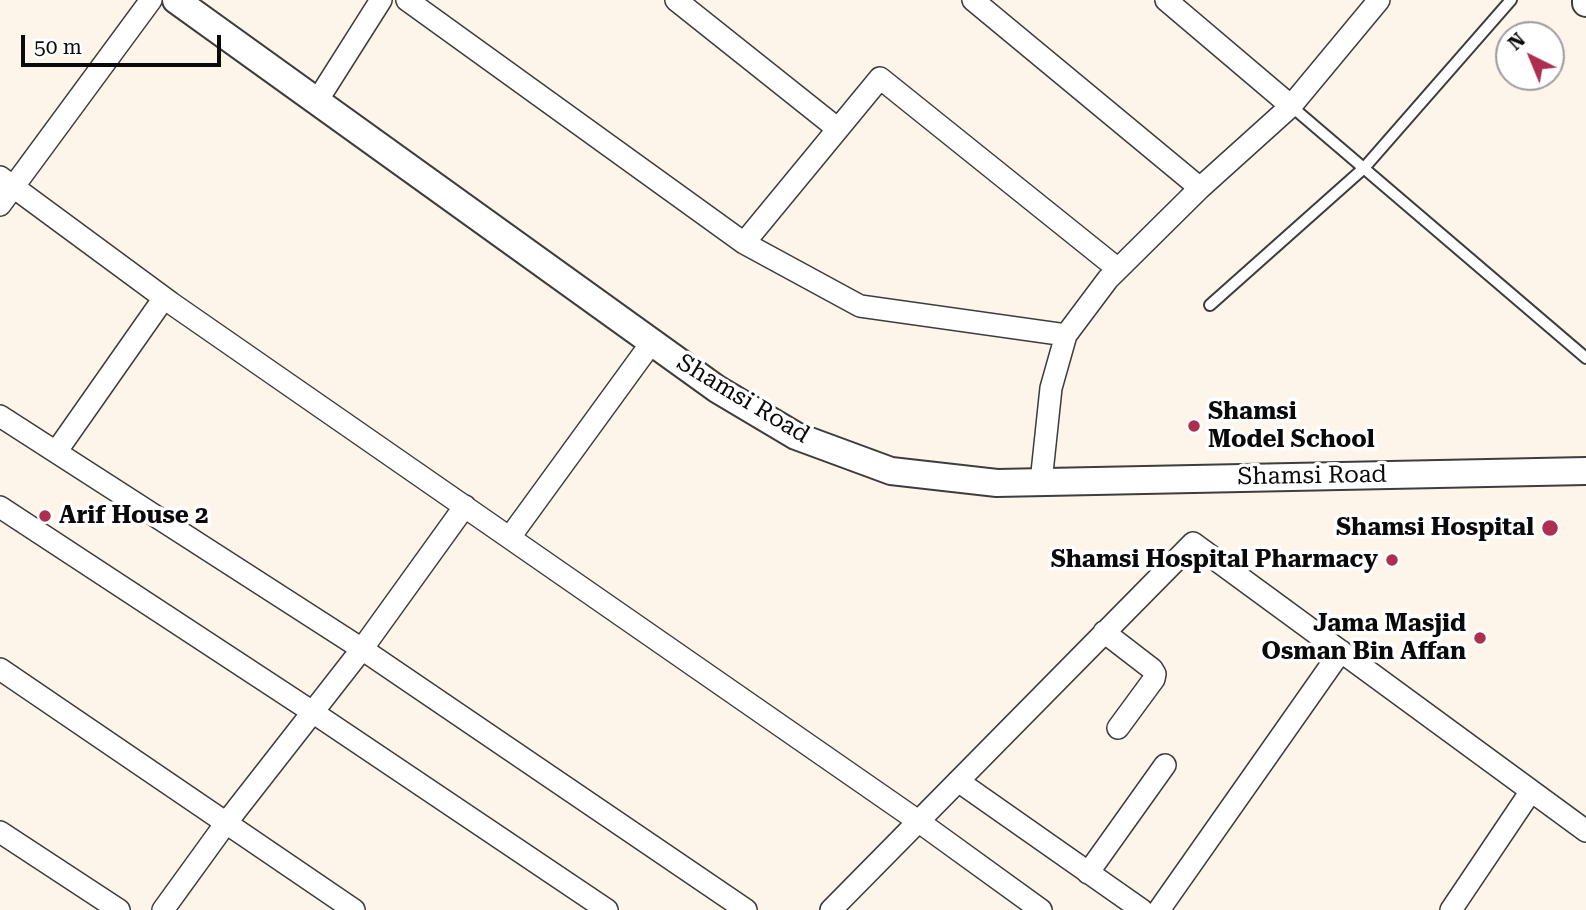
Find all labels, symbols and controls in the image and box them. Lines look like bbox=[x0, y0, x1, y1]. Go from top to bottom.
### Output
scale bar bbox=[24, 21, 224, 65]
north arrow bbox=[1495, 21, 1565, 91]
text: N bbox=[1503, 28, 1530, 55]
text: 50 m bbox=[34, 35, 82, 59]
street label: Shamsi Road bbox=[672, 348, 814, 450]
place label: Shamsi Model School bbox=[1208, 398, 1375, 454]
marker: Shamsi Model School bbox=[1186, 418, 1202, 434]
street label: Shamsi Road bbox=[1237, 460, 1387, 492]
place label: Arif House 2 bbox=[59, 502, 208, 530]
marker: Arif House 2 bbox=[37, 508, 53, 524]
place label: Shamsi Hospital bbox=[1336, 514, 1534, 542]
marker: Shamsi Hospital bbox=[1540, 518, 1560, 538]
place label: Shamsi Hospital Pharmacy bbox=[1051, 546, 1378, 574]
marker: Shamsi Hospital Pharmacy bbox=[1384, 552, 1400, 568]
place label: Jama Masjid Osman Bin Affan bbox=[1262, 610, 1466, 666]
marker: Jama Masjid Osman Bin Affan bbox=[1472, 630, 1488, 646]

